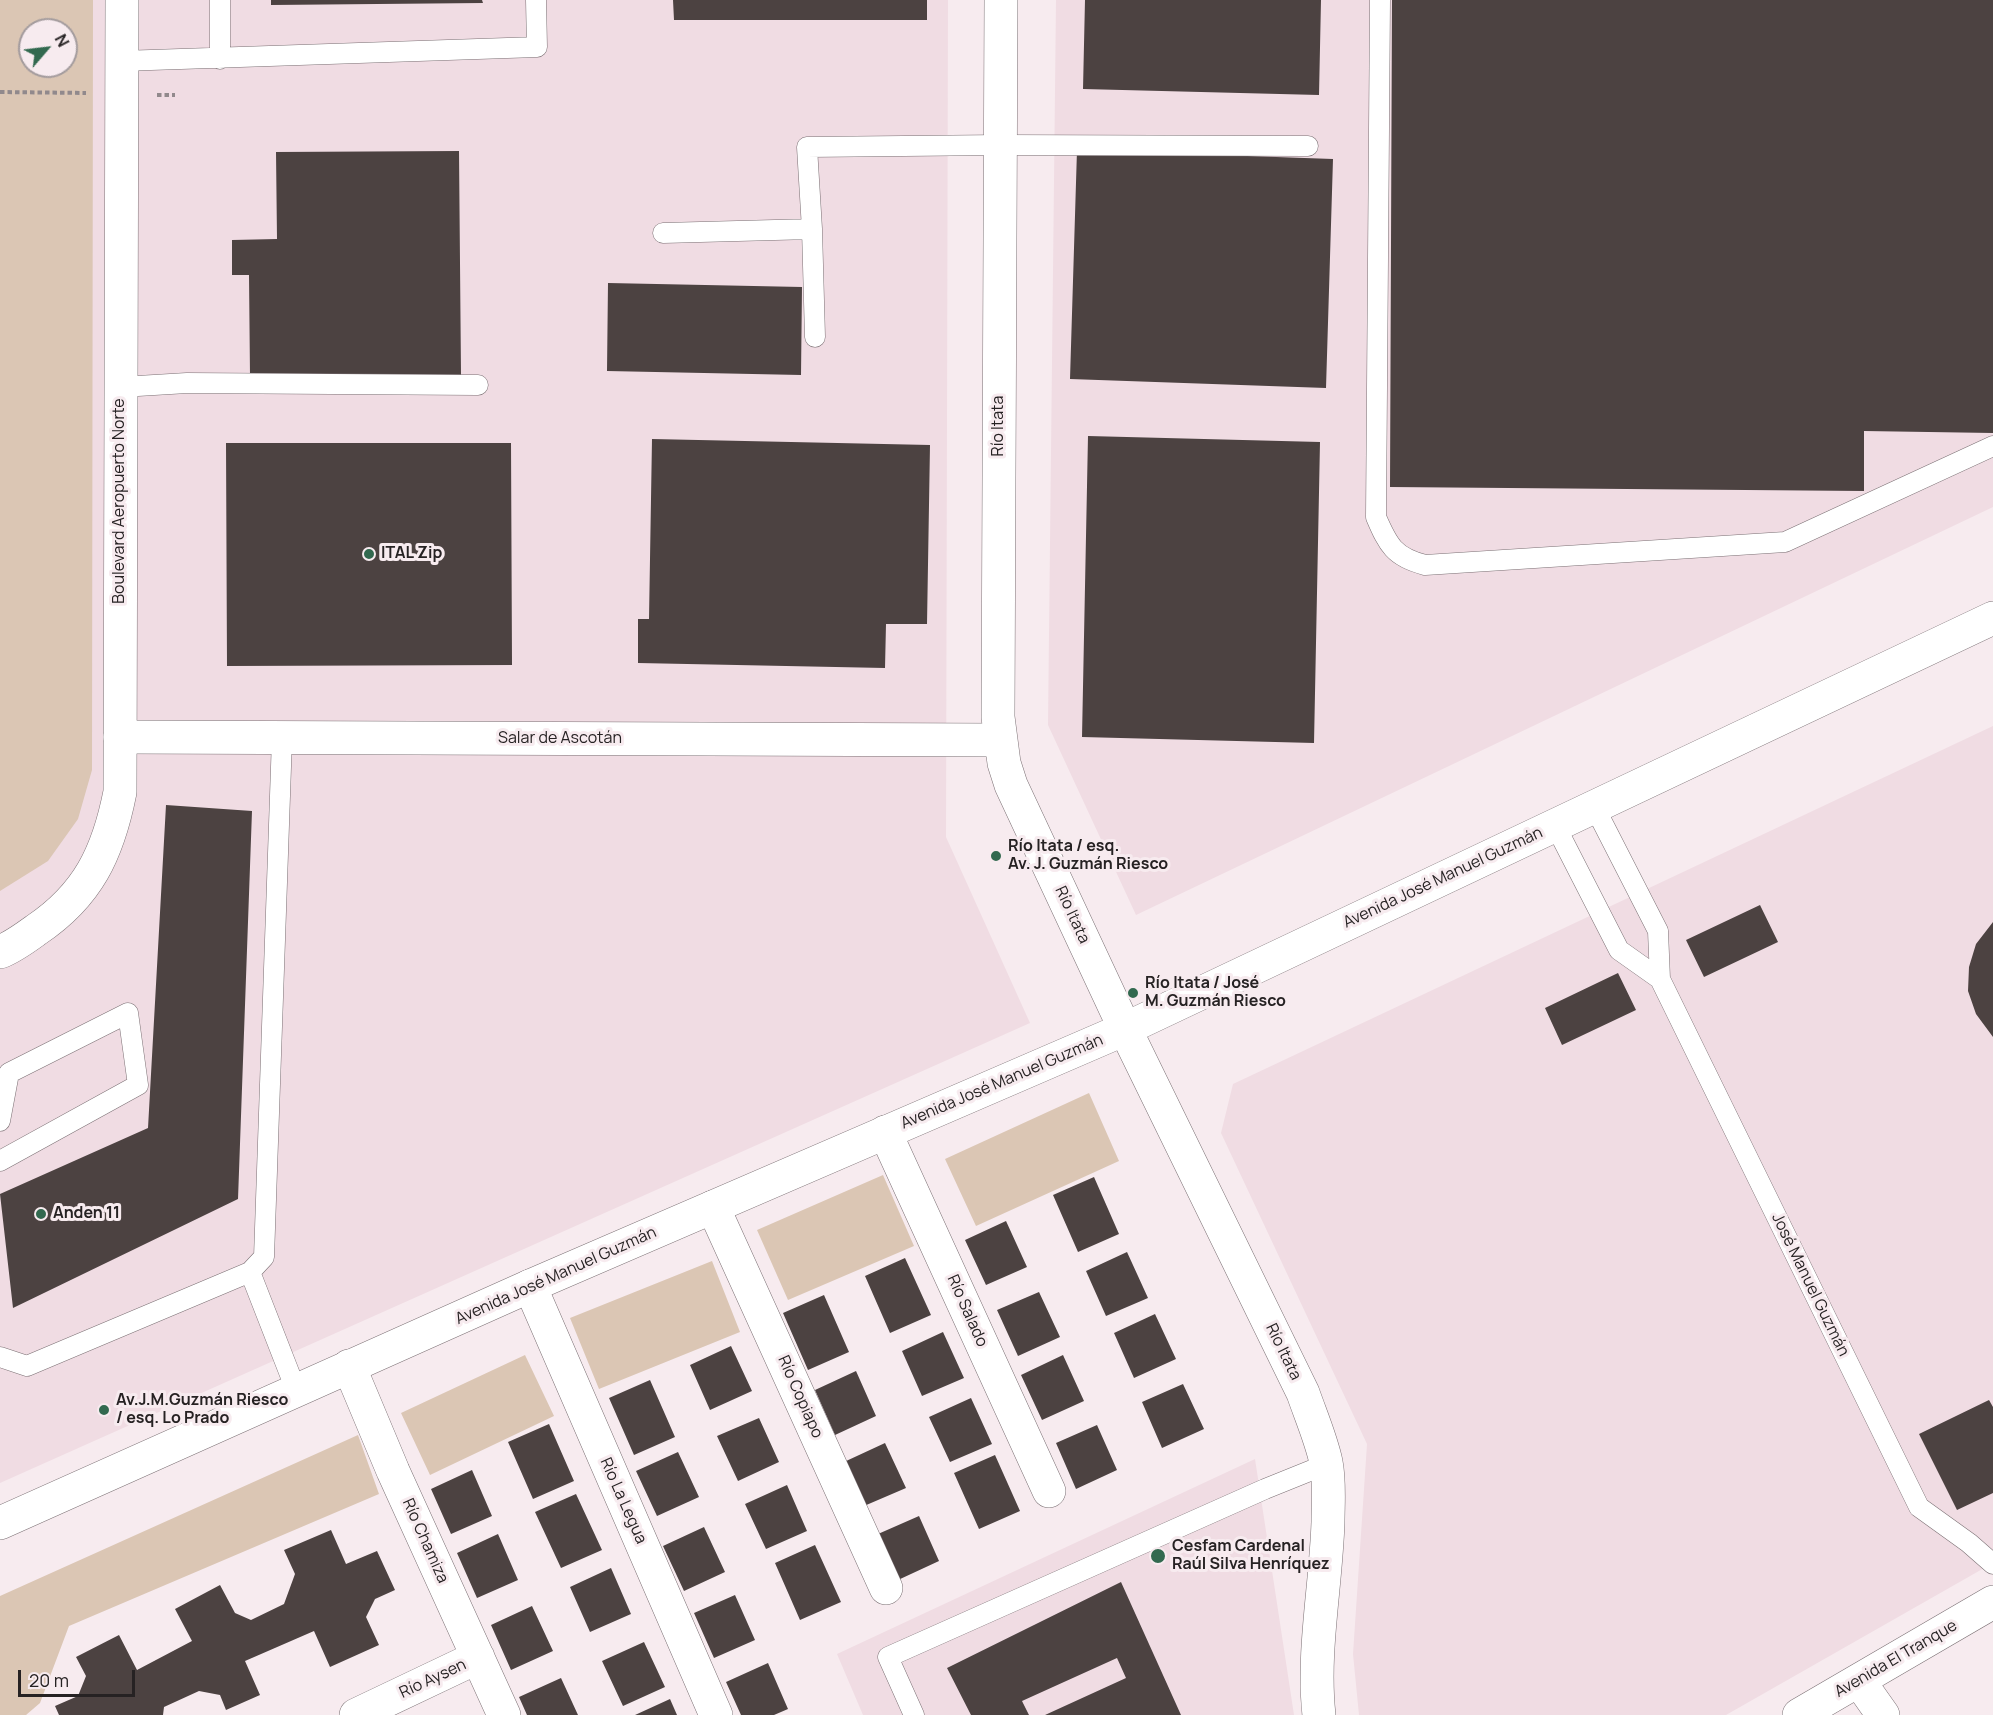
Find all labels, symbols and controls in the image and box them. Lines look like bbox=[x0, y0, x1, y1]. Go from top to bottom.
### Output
north arrow bbox=[18, 18, 78, 78]
text: N bbox=[50, 30, 75, 51]
street label: Río Itata bbox=[989, 396, 1009, 456]
street label: Boulevard Aeropuerto Norte bbox=[110, 398, 130, 604]
place label: ITAL Zip bbox=[381, 544, 442, 564]
marker: ITAL Zip bbox=[362, 547, 376, 561]
street label: Salar de Ascotán bbox=[498, 729, 622, 749]
street label: Avenida José Manuel Guzmán bbox=[1340, 823, 1546, 933]
place label: Río Itata / esq. Av. J. Guzmán Riesco bbox=[1008, 837, 1168, 875]
marker: Río Itata / esq. Av. J. Guzmán Riesco bbox=[989, 849, 1003, 863]
street label: Río Itata bbox=[1050, 883, 1094, 947]
place label: Río Itata / José M. Guzmán Riesco bbox=[1145, 974, 1286, 1012]
marker: Río Itata / José M. Guzmán Riesco bbox=[1126, 986, 1140, 1000]
street label: Avenida José Manuel Guzmán bbox=[898, 1031, 1106, 1133]
place label: Anden 11 bbox=[53, 1204, 120, 1224]
marker: Anden 11 bbox=[34, 1207, 48, 1221]
street label: José Manuel Guzmán bbox=[1767, 1210, 1853, 1360]
street label: Avenida José Manuel Guzmán bbox=[453, 1223, 659, 1329]
street label: Río Salado bbox=[943, 1272, 991, 1350]
street label: Río Itata bbox=[1261, 1320, 1305, 1384]
street label: Río Copiapo bbox=[773, 1353, 827, 1441]
place label: Av.J.M.Guzmán Riesco / esq. Lo Prado bbox=[116, 1391, 288, 1429]
marker: Av.J.M.Guzmán Riesco / esq. Lo Prado bbox=[97, 1403, 111, 1417]
street label: Río La Legua bbox=[595, 1455, 651, 1547]
street label: Río Chamiza bbox=[398, 1496, 452, 1586]
place label: Cesfam Cardenal Raúl Silva Henríquez bbox=[1172, 1537, 1330, 1575]
marker: Cesfam Cardenal Raúl Silva Henríquez bbox=[1149, 1547, 1167, 1565]
street label: Avenida El Tranque bbox=[1831, 1616, 1961, 1702]
street label: Río Aysen bbox=[397, 1655, 469, 1703]
scale bar bbox=[21, 1658, 138, 1696]
text: 20 m bbox=[29, 1668, 69, 1692]

